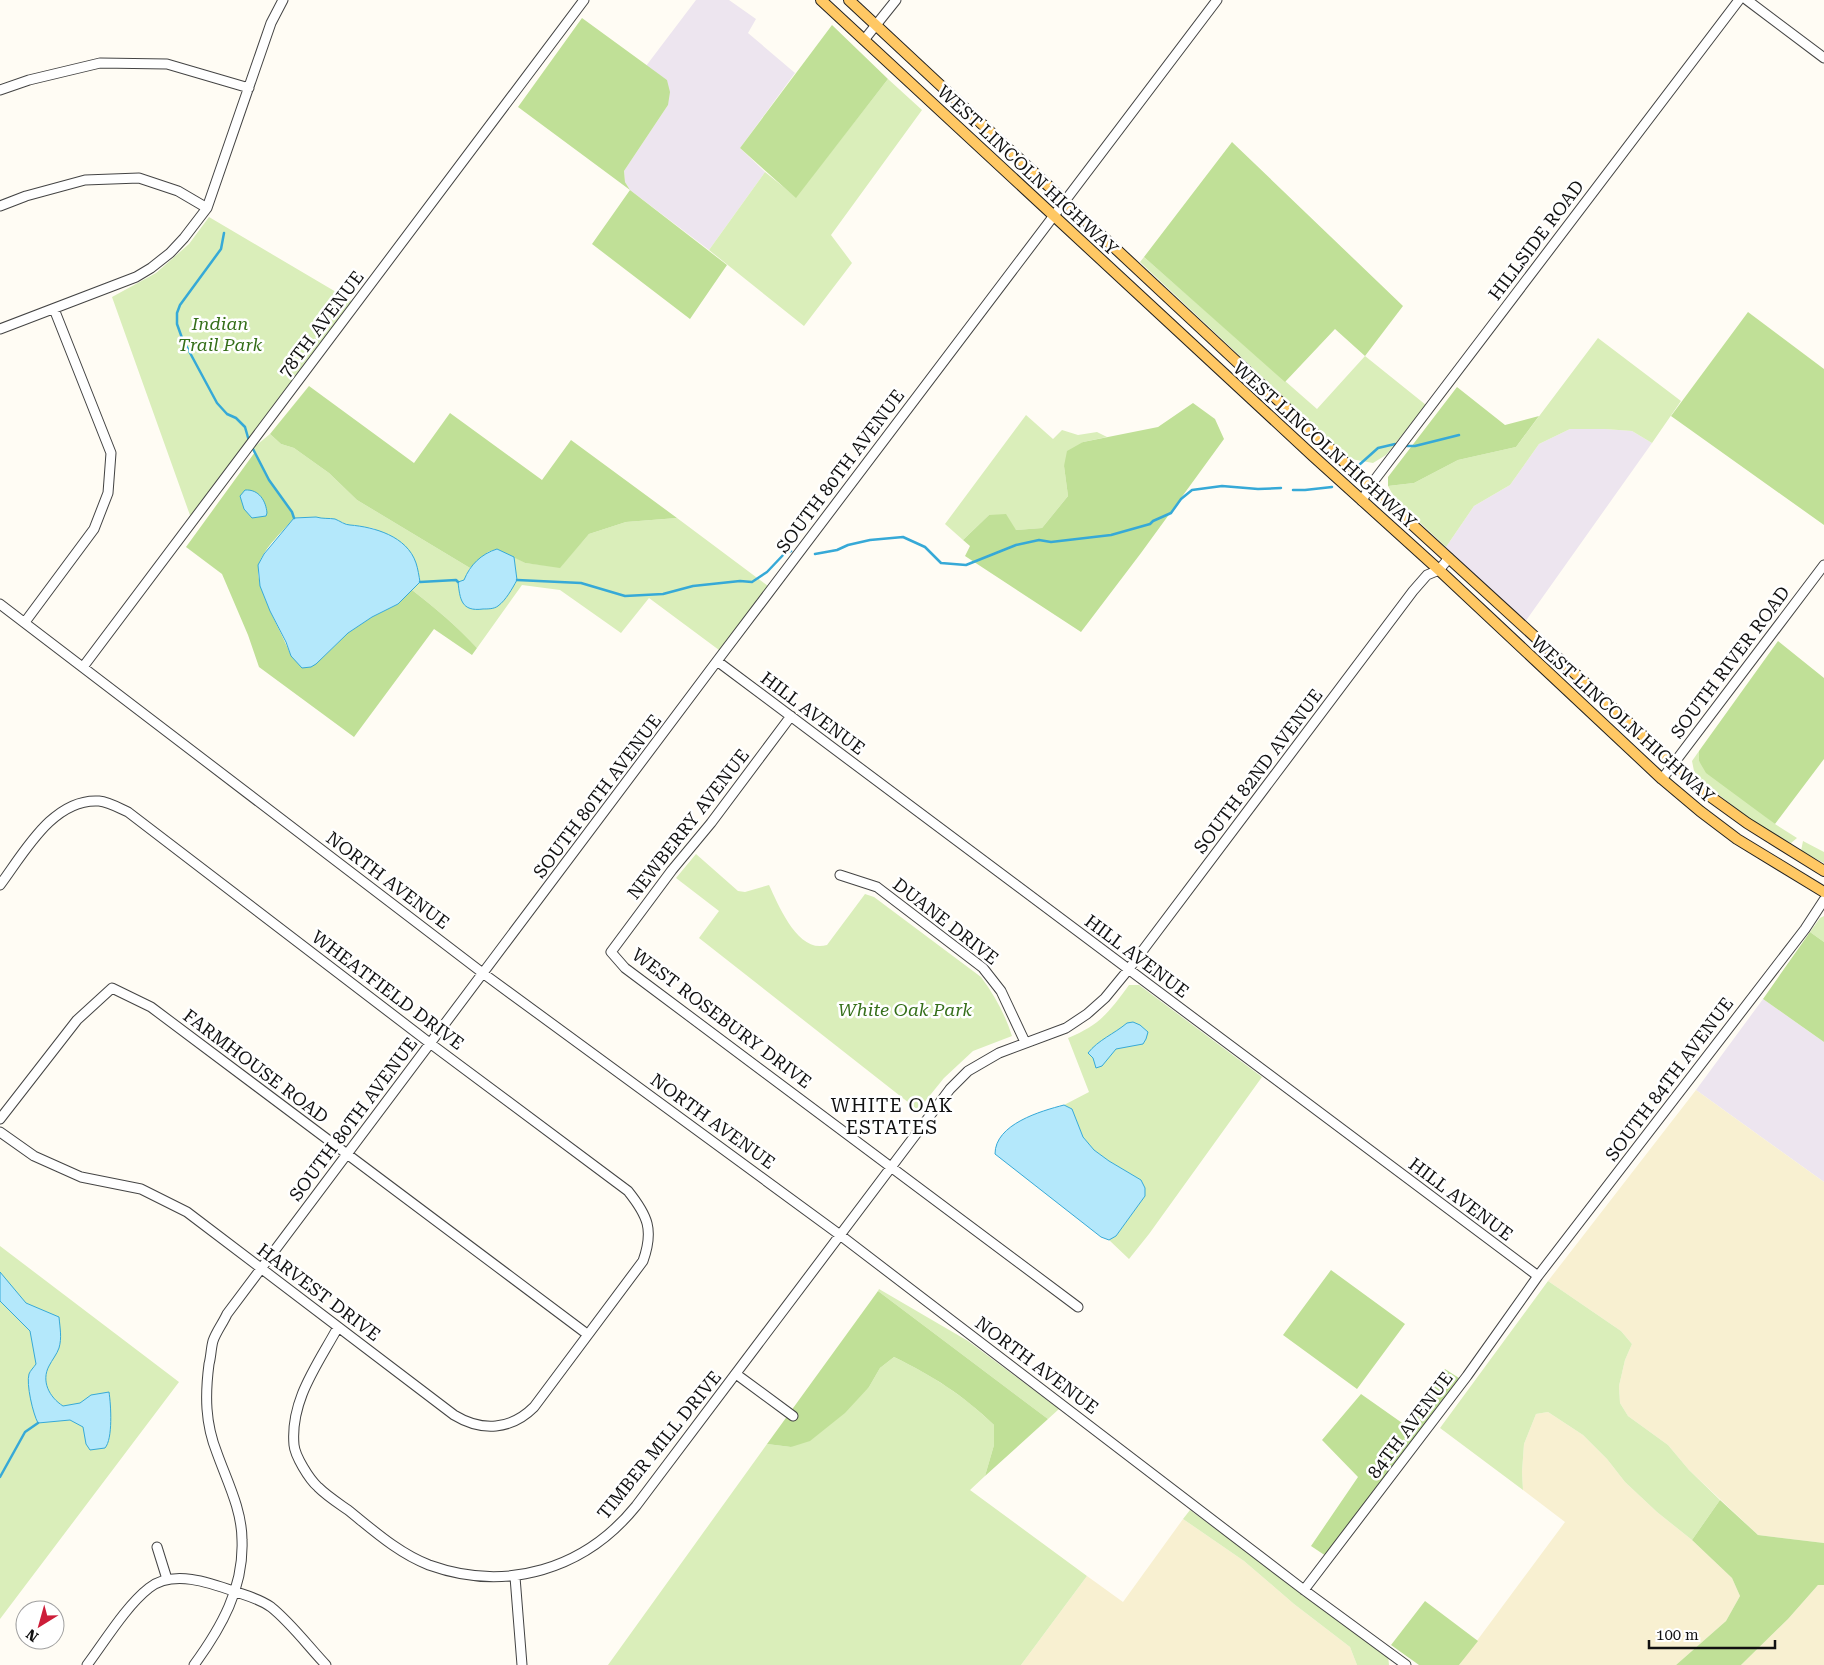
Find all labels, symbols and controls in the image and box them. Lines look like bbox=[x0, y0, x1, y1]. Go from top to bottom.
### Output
street label: WEST LINCOLN HIGHWAY bbox=[933, 81, 1123, 260]
street label: HILLSIDE ROAD bbox=[1484, 176, 1588, 304]
street label: 78TH AVENUE bbox=[274, 267, 368, 381]
park label: Indian Trail Park bbox=[178, 313, 263, 355]
street label: WEST LINCOLN HIGHWAY bbox=[1229, 357, 1421, 533]
street label: SOUTH 80TH AVENUE bbox=[772, 385, 908, 557]
street label: SOUTH RIVER ROAD bbox=[1666, 582, 1794, 742]
street label: WEST LINCOLN HIGHWAY bbox=[1527, 631, 1719, 807]
street label: HILL AVENUE bbox=[757, 667, 869, 759]
street label: SOUTH 82ND AVENUE bbox=[1189, 685, 1327, 857]
street label: SOUTH 80TH AVENUE bbox=[529, 710, 665, 882]
street label: NEWBERRY AVENUE bbox=[623, 745, 753, 903]
street label: NORTH AVENUE bbox=[322, 827, 454, 933]
street label: DUANE DRIVE bbox=[889, 873, 1003, 969]
street label: HILL AVENUE bbox=[1081, 910, 1193, 1002]
street label: WHEATFIELD DRIVE bbox=[308, 926, 468, 1054]
street label: WEST ROSEBURY DRIVE bbox=[628, 944, 816, 1092]
street label: SOUTH 84TH AVENUE bbox=[1601, 993, 1737, 1165]
park label: White Oak Park bbox=[838, 999, 972, 1020]
street label: FARMHOUSE ROAD bbox=[179, 1005, 333, 1127]
street label: SOUTH 80TH AVENUE bbox=[285, 1033, 421, 1205]
street label: NORTH AVENUE bbox=[647, 1069, 779, 1173]
district label: WHITE OAK ESTATES bbox=[831, 1094, 953, 1139]
street label: HILL AVENUE bbox=[1405, 1153, 1517, 1245]
street label: HARVEST DRIVE bbox=[253, 1239, 385, 1345]
street label: NORTH AVENUE bbox=[971, 1312, 1103, 1418]
street label: TIMBER MILL DRIVE bbox=[593, 1367, 725, 1523]
street label: 84TH AVENUE bbox=[1363, 1368, 1457, 1482]
north arrow bbox=[15, 1600, 65, 1650]
scale bar bbox=[1649, 1618, 1775, 1650]
text: N bbox=[23, 1626, 41, 1645]
text: 100 m bbox=[1656, 1626, 1699, 1644]

